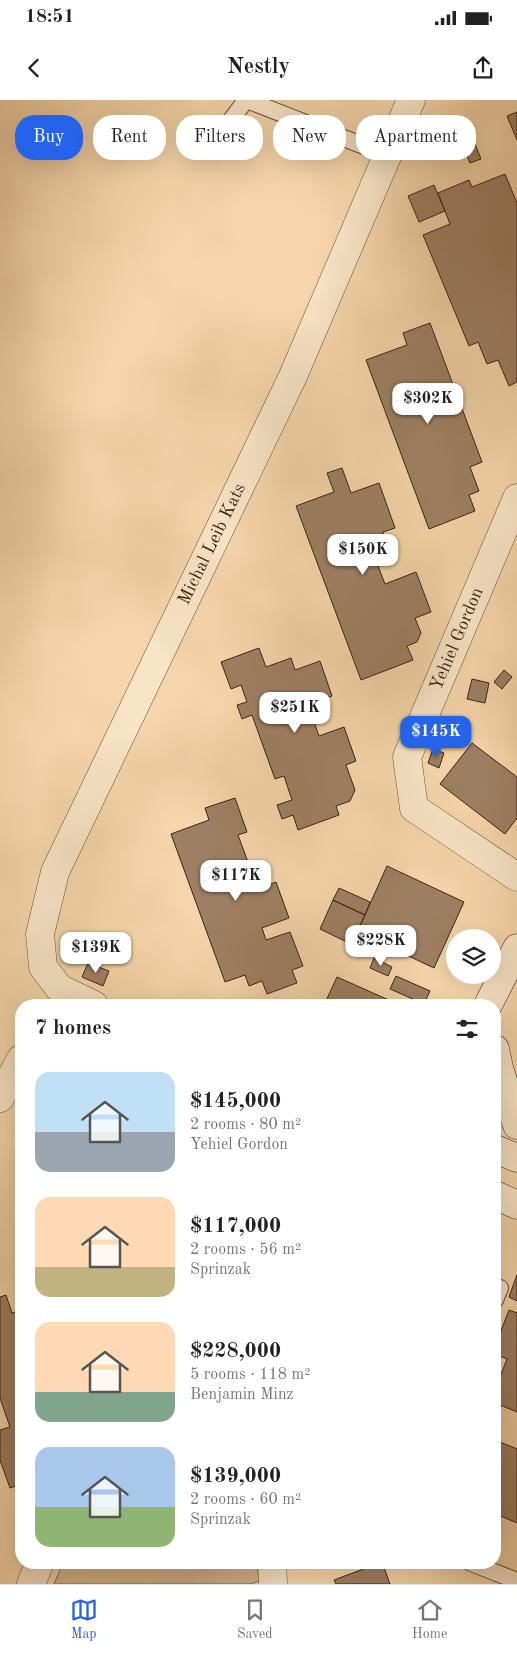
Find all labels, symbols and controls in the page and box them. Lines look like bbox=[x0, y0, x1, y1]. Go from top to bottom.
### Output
text: 18:51 bbox=[25, 8, 74, 27]
icon: back bbox=[20, 54, 48, 82]
icon: share bbox=[469, 54, 497, 82]
text: Nestly bbox=[227, 56, 290, 78]
chip: Buy bbox=[15, 115, 83, 160]
chip: Rent bbox=[93, 115, 166, 160]
chip: Filters bbox=[176, 115, 263, 160]
chip: New bbox=[273, 115, 346, 160]
chip: Apartment bbox=[356, 115, 476, 160]
pin: $302K bbox=[393, 382, 463, 425]
text: $302K bbox=[403, 391, 453, 407]
street label: Michal Leib Kats bbox=[175, 480, 249, 607]
pin: $150K bbox=[328, 534, 398, 576]
text: $150K bbox=[338, 542, 388, 558]
street label: Yehiel Gordon bbox=[427, 584, 487, 693]
pin: $251K bbox=[260, 692, 330, 734]
text: $251K bbox=[270, 700, 320, 716]
pin: $145K bbox=[401, 716, 471, 758]
text: $145K bbox=[411, 724, 461, 740]
pin: $117K bbox=[201, 860, 271, 902]
text: $117K bbox=[211, 868, 261, 884]
pin: $228K bbox=[346, 924, 416, 967]
map controls bbox=[446, 929, 501, 984]
button: layers bbox=[446, 929, 501, 984]
pin: $139K bbox=[61, 932, 131, 974]
text: $228K bbox=[356, 933, 406, 949]
text: $139K bbox=[71, 940, 121, 956]
icon: filters bbox=[453, 1015, 481, 1043]
text: 7 homes bbox=[35, 1018, 111, 1039]
text: $145,000 bbox=[190, 1091, 281, 1112]
icon: home bbox=[75, 1092, 135, 1152]
text: 2 rooms · 80 m² bbox=[190, 1117, 301, 1133]
text: Yehiel Gordon bbox=[190, 1137, 288, 1153]
text: $117,000 bbox=[190, 1216, 281, 1237]
icon: home bbox=[75, 1217, 135, 1277]
text: 2 rooms · 56 m² bbox=[190, 1242, 301, 1258]
text: Sprinzak bbox=[190, 1262, 251, 1278]
text: $228,000 bbox=[190, 1341, 281, 1362]
icon: home bbox=[75, 1342, 135, 1402]
text: 5 rooms · 118 m² bbox=[190, 1367, 310, 1383]
text: Benjamin Minz bbox=[190, 1387, 294, 1403]
text: $139,000 bbox=[190, 1466, 281, 1487]
icon: home bbox=[75, 1467, 135, 1527]
text: 2 rooms · 60 m² bbox=[190, 1492, 301, 1508]
text: Sprinzak bbox=[190, 1512, 251, 1528]
tab: Map bbox=[70, 1596, 98, 1643]
tab: Saved bbox=[237, 1596, 273, 1643]
tab: Home bbox=[412, 1596, 447, 1643]

